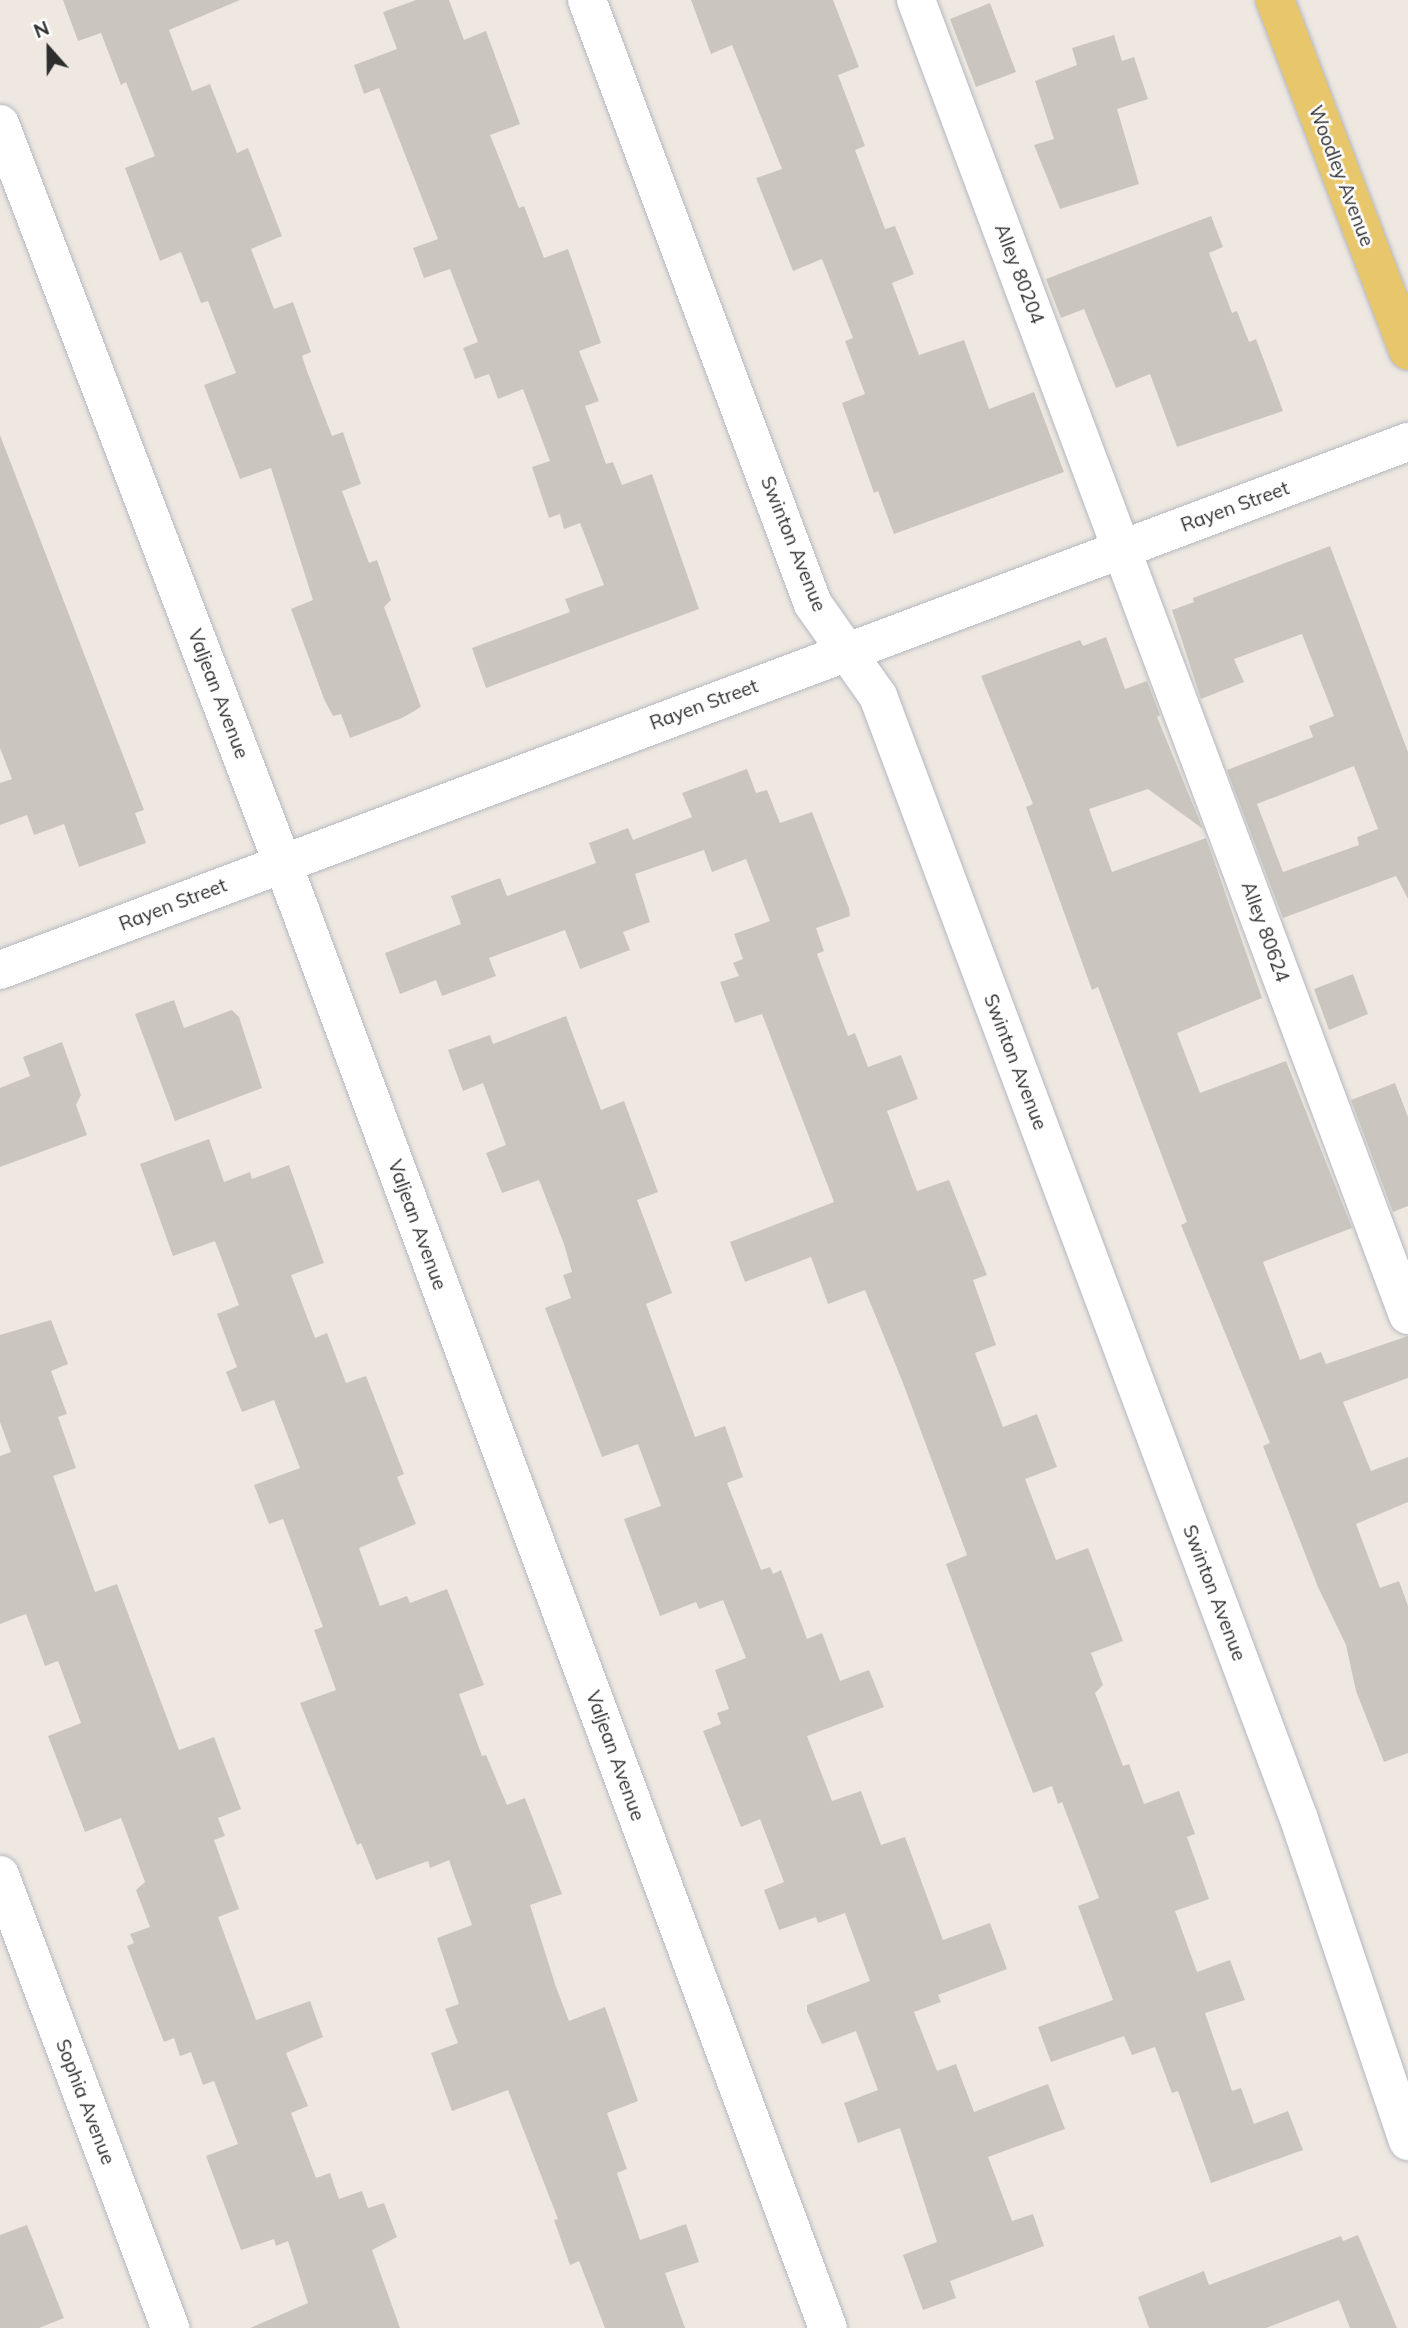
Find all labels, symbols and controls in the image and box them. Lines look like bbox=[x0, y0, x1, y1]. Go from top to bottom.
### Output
north arrow bbox=[14, 14, 84, 84]
text: N bbox=[30, 16, 52, 43]
street label: Woodley Avenue bbox=[1304, 102, 1378, 250]
street label: Alley 80204 bbox=[989, 221, 1049, 327]
street label: Swinton Avenue bbox=[756, 473, 830, 615]
street label: Rayen Street bbox=[1178, 477, 1292, 537]
street label: Valjean Avenue bbox=[183, 626, 253, 762]
street label: Rayen Street bbox=[647, 675, 761, 735]
street label: Rayen Street bbox=[116, 874, 230, 936]
street label: Alley 80624 bbox=[1236, 879, 1294, 985]
street label: Swinton Avenue bbox=[979, 991, 1051, 1133]
street label: Valjean Avenue bbox=[383, 1157, 451, 1293]
street label: Swinton Avenue bbox=[1178, 1522, 1250, 1664]
street label: Valjean Avenue bbox=[581, 1688, 649, 1824]
street label: Sophia Avenue bbox=[51, 2036, 119, 2168]

